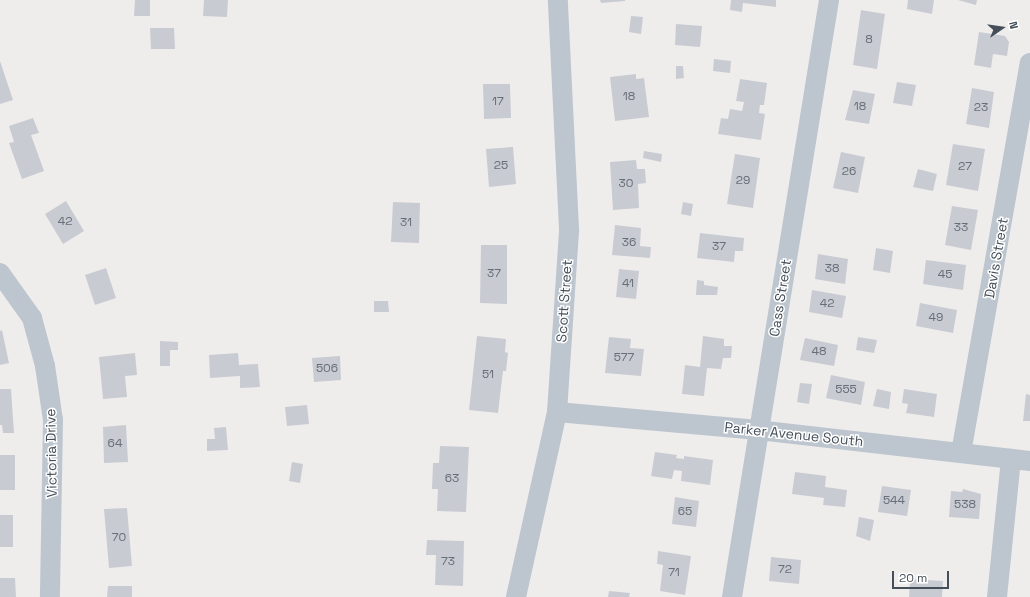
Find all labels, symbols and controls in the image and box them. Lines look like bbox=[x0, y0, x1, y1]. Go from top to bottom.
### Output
north arrow bbox=[982, 8, 1022, 48]
text: N bbox=[1006, 20, 1021, 30]
house number: 8 bbox=[865, 33, 873, 47]
house number: 18 bbox=[623, 90, 635, 104]
house number: 17 bbox=[492, 95, 504, 109]
house number: 18 bbox=[854, 100, 866, 114]
house number: 23 bbox=[974, 101, 988, 115]
house number: 25 bbox=[494, 159, 508, 173]
house number: 27 bbox=[958, 160, 972, 174]
house number: 26 bbox=[842, 165, 856, 179]
house number: 29 bbox=[736, 174, 750, 188]
house number: 30 bbox=[619, 177, 633, 191]
house number: 42 bbox=[58, 215, 72, 229]
house number: 31 bbox=[400, 216, 412, 230]
street label: Davis Street bbox=[981, 216, 1011, 300]
house number: 33 bbox=[954, 221, 968, 235]
house number: 36 bbox=[622, 236, 636, 250]
house number: 37 bbox=[712, 240, 726, 254]
street label: Cass Street bbox=[766, 258, 794, 338]
street label: Scott Street bbox=[553, 259, 575, 343]
house number: 38 bbox=[825, 262, 839, 276]
house number: 37 bbox=[487, 267, 501, 281]
house number: 45 bbox=[938, 268, 952, 282]
house number: 41 bbox=[622, 277, 634, 291]
house number: 42 bbox=[820, 297, 834, 311]
house number: 49 bbox=[929, 311, 943, 325]
house number: 48 bbox=[812, 345, 826, 359]
house number: 577 bbox=[614, 351, 634, 365]
house number: 506 bbox=[316, 362, 338, 376]
house number: 51 bbox=[482, 368, 494, 382]
house number: 555 bbox=[835, 383, 857, 397]
street label: Victoria Drive bbox=[42, 408, 60, 498]
street label: Parker Avenue South bbox=[724, 418, 864, 450]
house number: 64 bbox=[108, 437, 122, 451]
house number: 63 bbox=[445, 472, 459, 486]
house number: 544 bbox=[883, 494, 905, 508]
house number: 538 bbox=[954, 498, 976, 512]
house number: 65 bbox=[678, 505, 692, 519]
house number: 70 bbox=[112, 531, 126, 545]
house number: 73 bbox=[441, 555, 455, 569]
house number: 72 bbox=[778, 563, 792, 577]
scale bar bbox=[894, 563, 951, 589]
house number: 71 bbox=[668, 566, 680, 580]
text: 20 m bbox=[899, 570, 927, 586]

